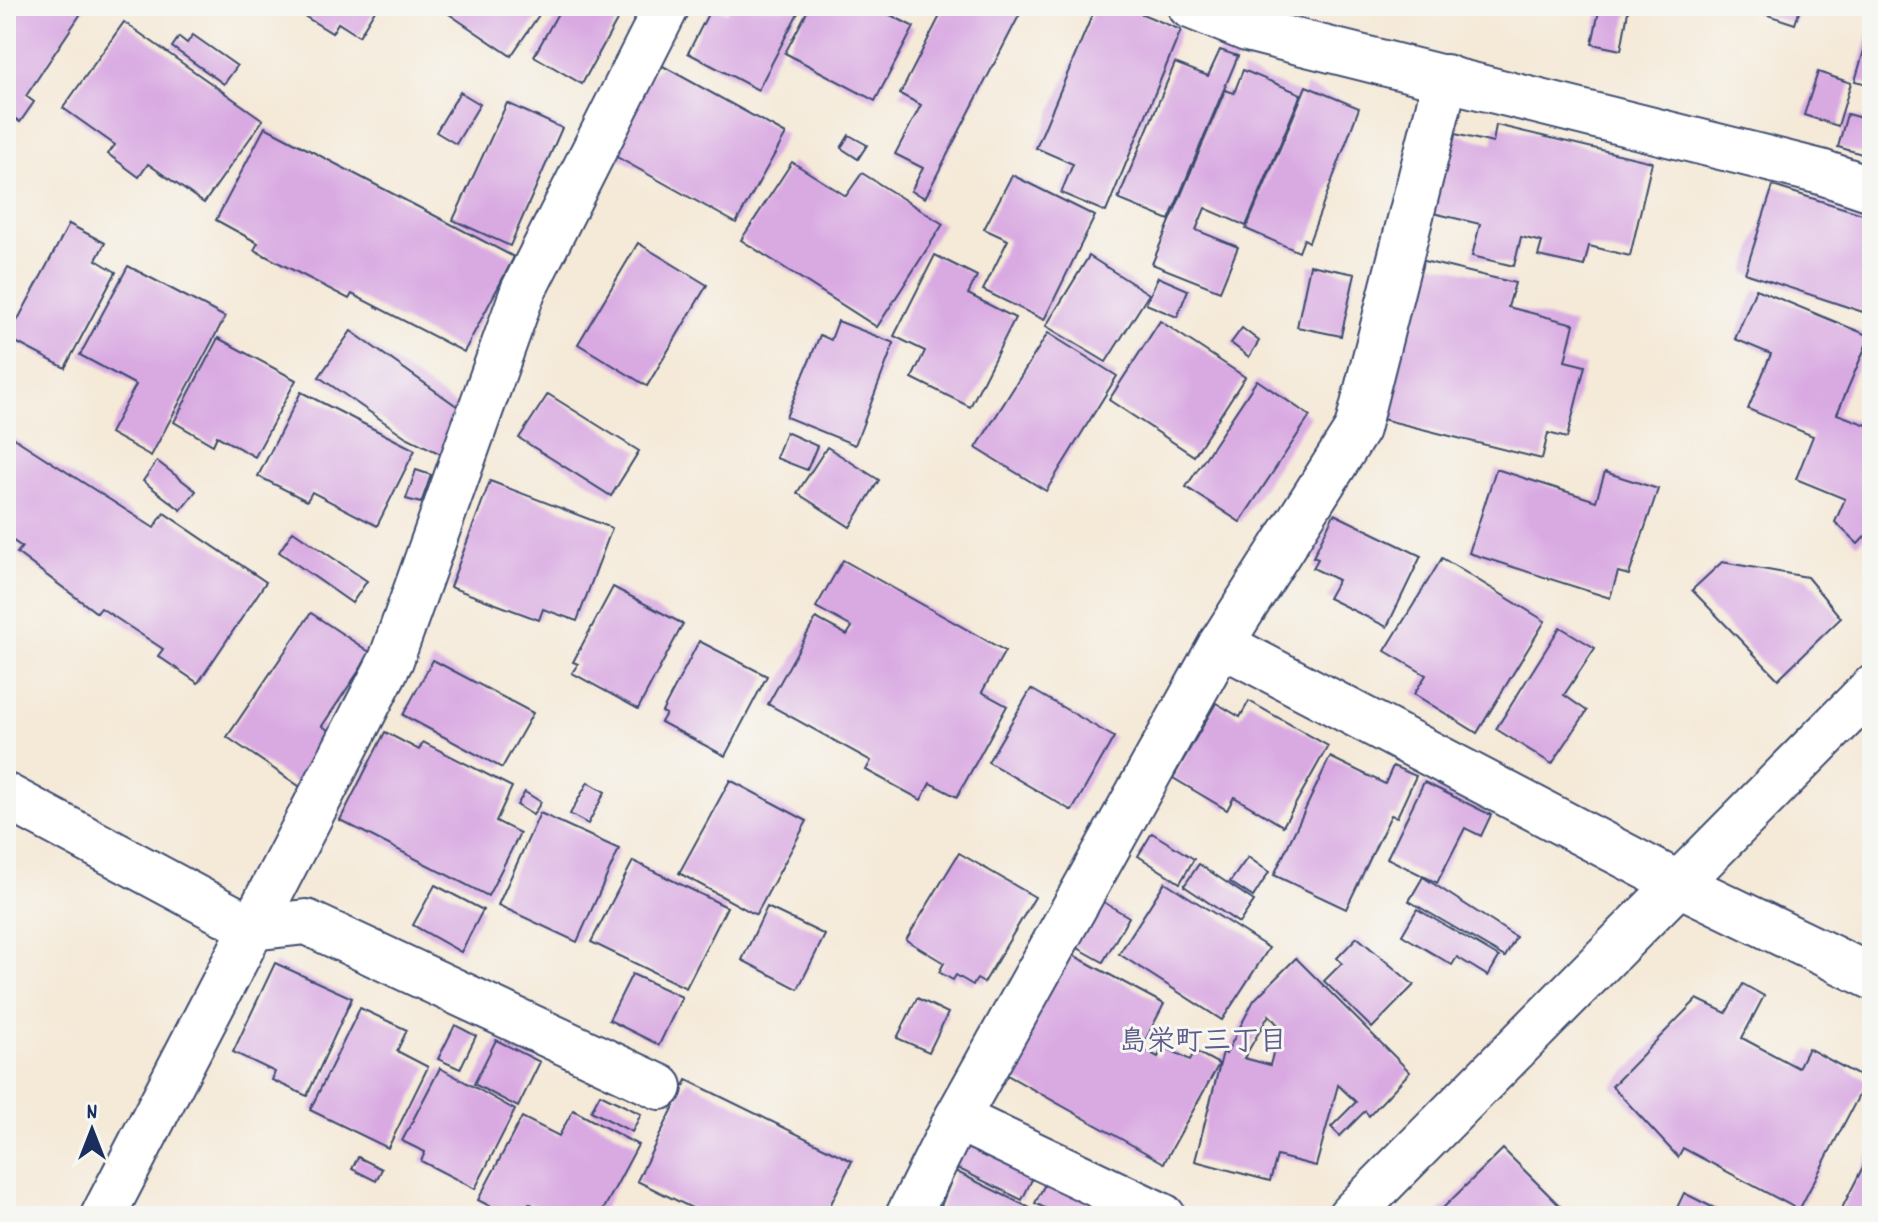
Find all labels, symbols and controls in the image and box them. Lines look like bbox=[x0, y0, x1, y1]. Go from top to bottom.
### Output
district label: 島栄町三丁目 bbox=[1119, 1024, 1287, 1064]
north arrow bbox=[52, 1090, 132, 1170]
text: N bbox=[87, 1098, 98, 1129]

